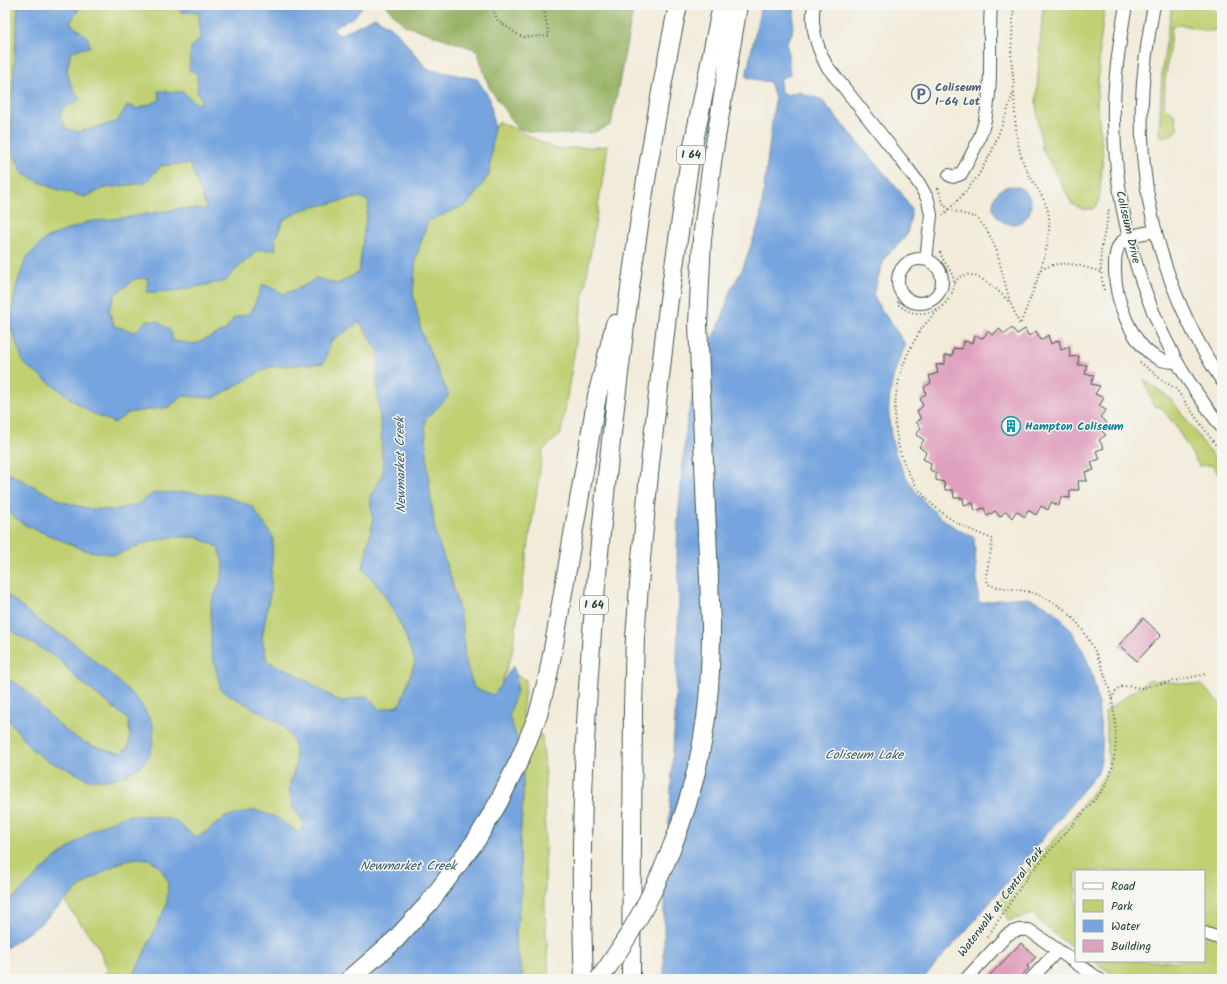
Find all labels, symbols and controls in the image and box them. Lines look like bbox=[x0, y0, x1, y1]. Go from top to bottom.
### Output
place label: Coliseum I-64 Lot bbox=[935, 78, 981, 111]
parking icon: Coliseum I-64 Lot bbox=[910, 83, 932, 105]
road number: I 64 bbox=[677, 146, 705, 164]
street label: Coliseum Drive bbox=[1110, 189, 1146, 266]
water label: Newmarket Creek bbox=[390, 415, 412, 513]
building icon: Hampton Coliseum bbox=[1000, 415, 1022, 437]
place label: Hampton Coliseum bbox=[1025, 417, 1124, 436]
road number: I 64 bbox=[580, 596, 608, 614]
water label: Coliseum Lake bbox=[825, 745, 904, 766]
street label: Waterwalk at Central Park bbox=[953, 843, 1049, 961]
water label: Newmarket Creek bbox=[360, 856, 458, 877]
legend bbox=[1075, 870, 1205, 962]
text: Road bbox=[1111, 877, 1136, 896]
text: Park bbox=[1111, 897, 1133, 916]
text: Water bbox=[1111, 917, 1141, 936]
text: Building bbox=[1111, 937, 1151, 956]

